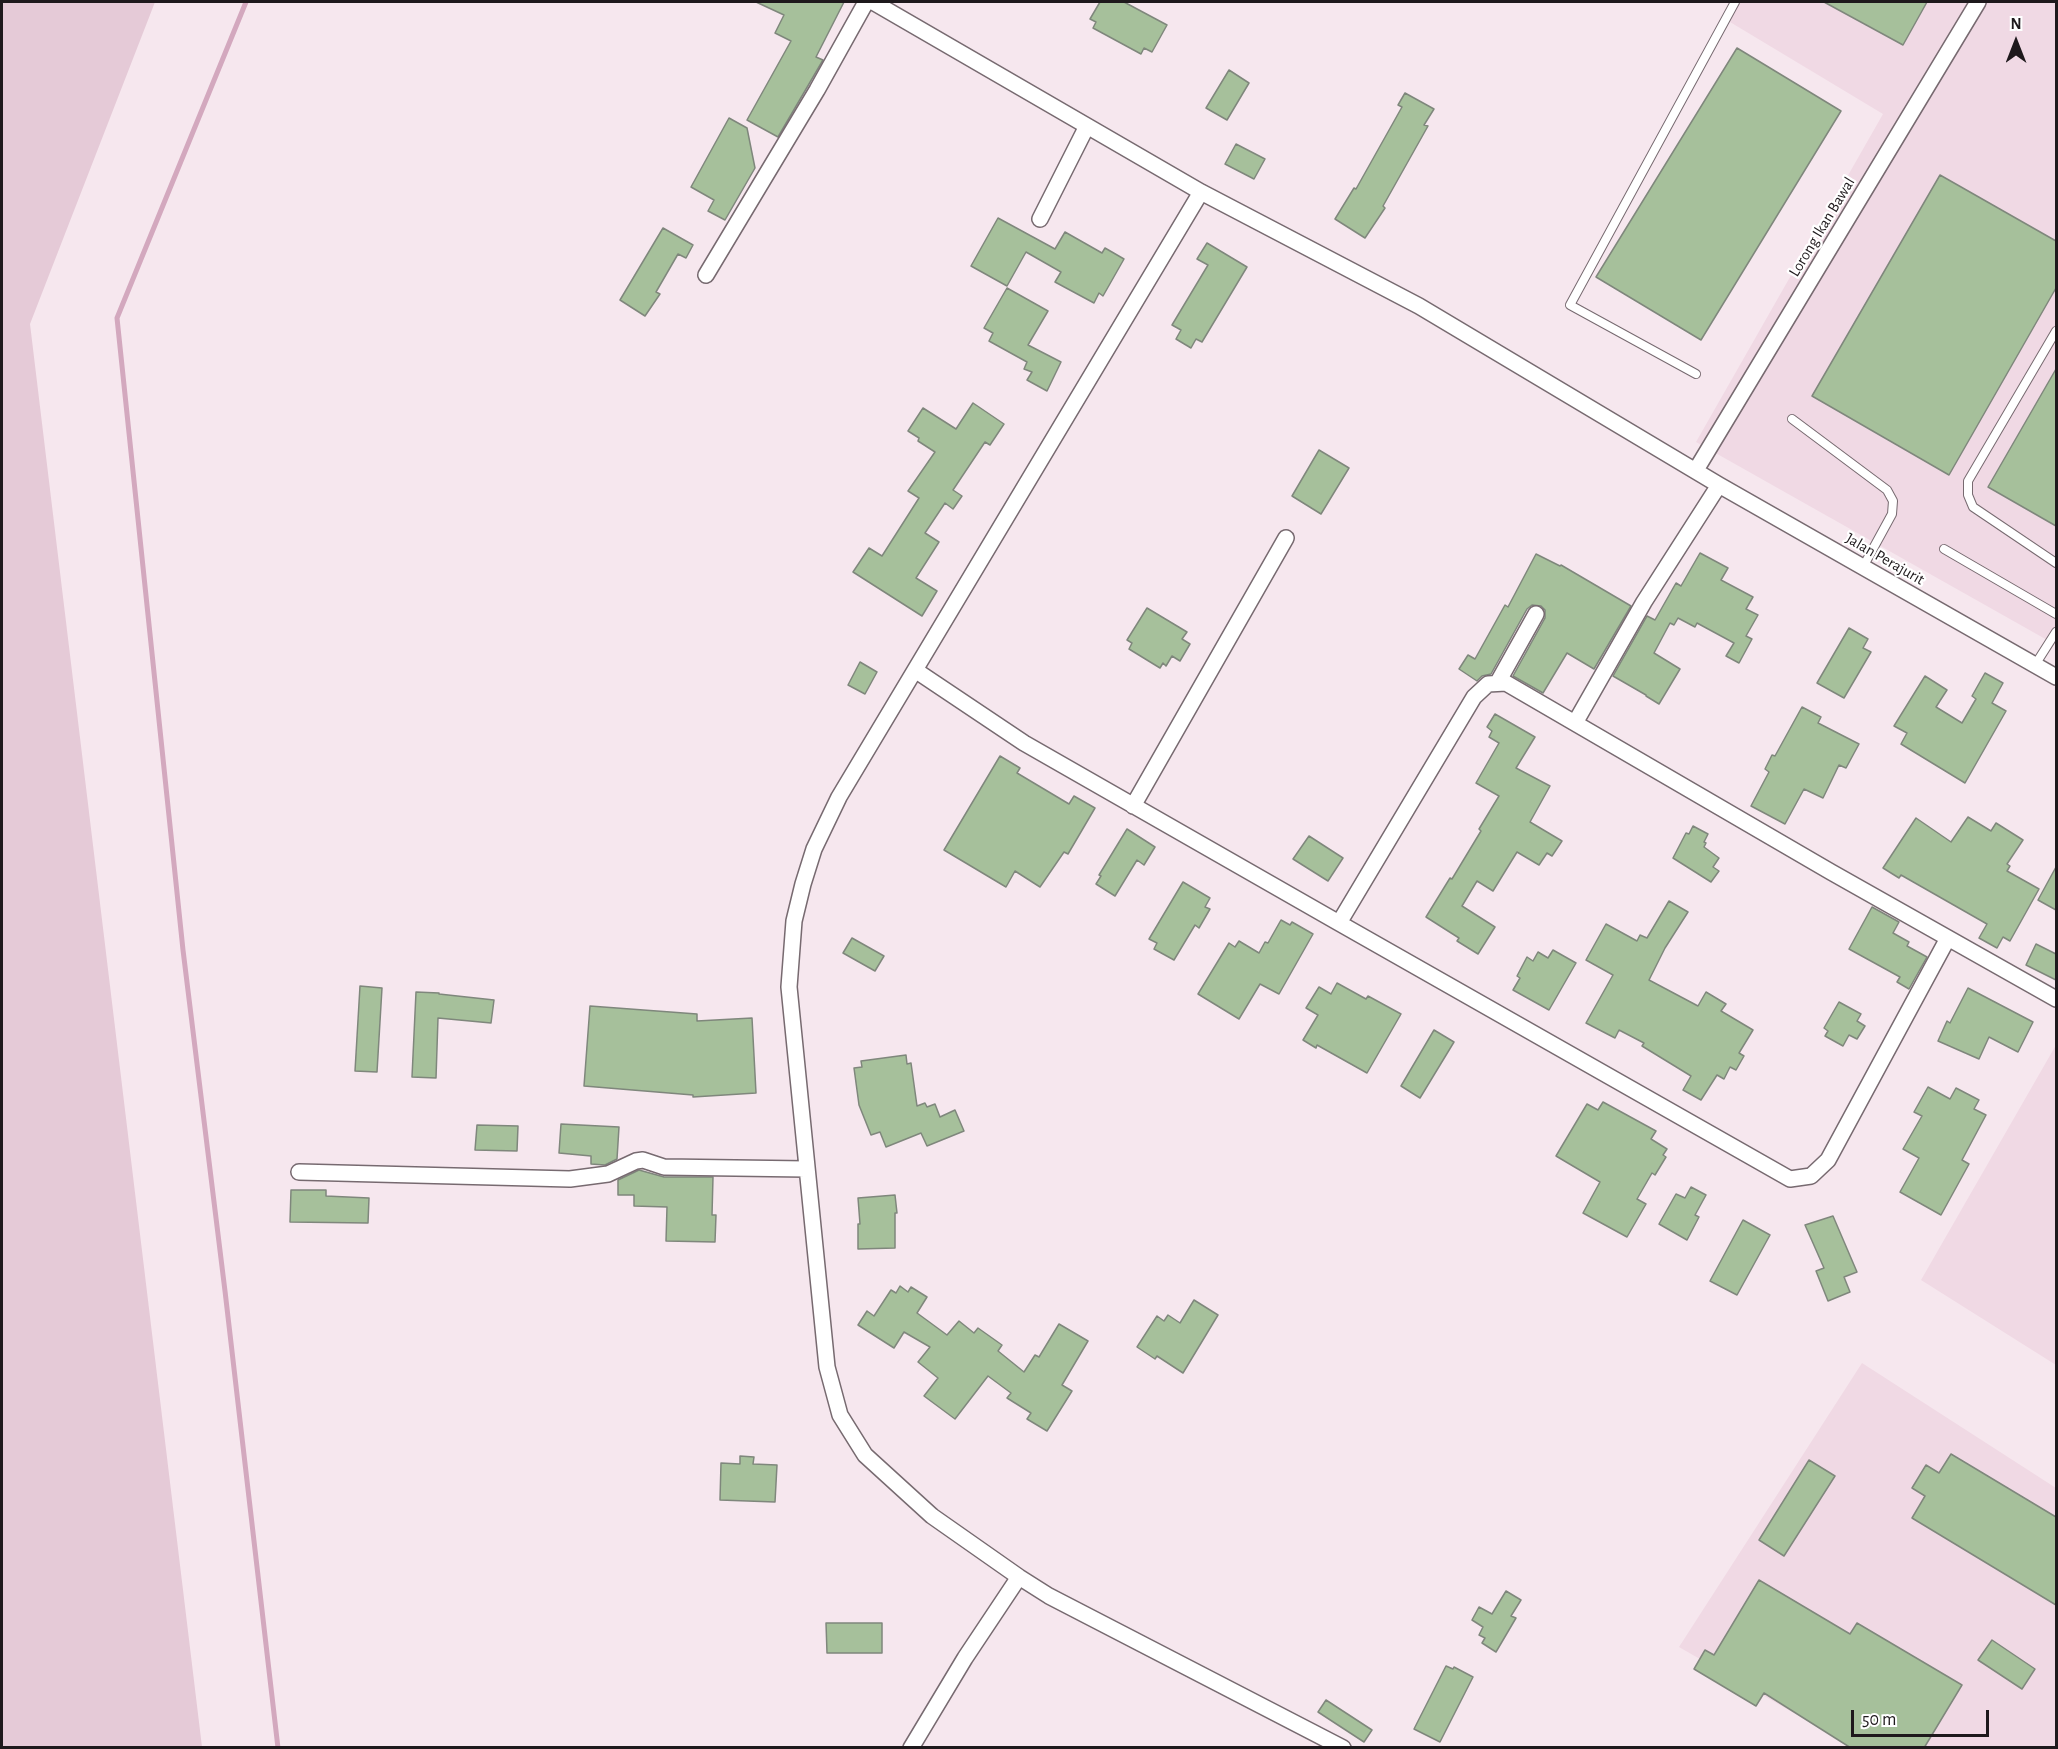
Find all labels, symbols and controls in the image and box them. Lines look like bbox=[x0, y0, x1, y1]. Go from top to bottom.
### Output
north arrow bbox=[1986, 12, 2046, 72]
text: N bbox=[2010, 16, 2022, 32]
street label: Lorong Ikan Bawal bbox=[1785, 174, 1859, 280]
street label: Jalan Perajurit bbox=[1842, 529, 1928, 589]
scale bar bbox=[1854, 1698, 1992, 1736]
text: 50 m bbox=[1862, 1711, 1896, 1729]

